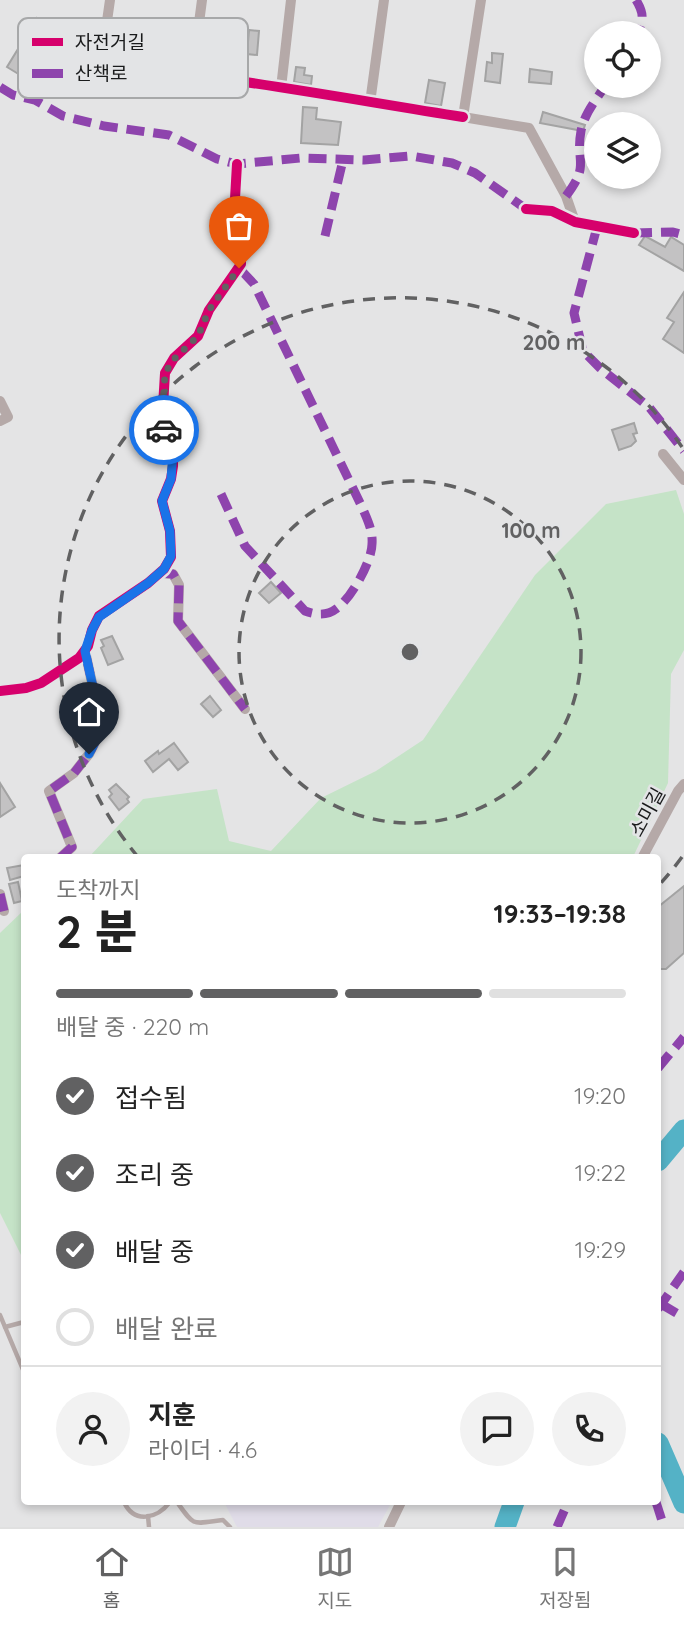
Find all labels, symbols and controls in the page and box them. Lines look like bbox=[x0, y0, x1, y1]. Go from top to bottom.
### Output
legend bbox=[18, 18, 248, 98]
map controls bbox=[584, 21, 661, 189]
button: locate bbox=[584, 21, 661, 98]
text: 자전거길 bbox=[75, 30, 145, 54]
text: 산책로 bbox=[75, 61, 127, 85]
button: layers bbox=[584, 112, 661, 189]
pin bbox=[209, 196, 269, 268]
icon: bag bbox=[220, 207, 258, 245]
text: 200 m bbox=[523, 329, 585, 355]
courier bbox=[129, 395, 199, 465]
icon: car bbox=[145, 411, 183, 449]
text: 100 m bbox=[501, 517, 561, 543]
centre of rings bbox=[398, 640, 422, 664]
pin bbox=[59, 682, 119, 754]
icon: home bbox=[70, 693, 108, 731]
street label: 소미길 bbox=[624, 783, 670, 841]
text: 도착까지 bbox=[56, 875, 141, 904]
text: 19:33–19:38 bbox=[494, 897, 626, 930]
text: 2 분 bbox=[56, 902, 137, 960]
text: 배달 중 · 220 m bbox=[56, 1012, 209, 1041]
icon: check bbox=[56, 1077, 94, 1115]
text: 접수됨 bbox=[115, 1081, 187, 1114]
text: 19:20 bbox=[574, 1081, 626, 1110]
icon: check bbox=[56, 1154, 94, 1192]
text: 조리 중 bbox=[115, 1158, 194, 1191]
text: 19:22 bbox=[575, 1158, 626, 1187]
icon: check bbox=[56, 1231, 94, 1269]
text: 배달 중 bbox=[115, 1235, 194, 1268]
text: 19:29 bbox=[575, 1235, 626, 1264]
text: 배달 완료 bbox=[115, 1312, 218, 1345]
button: person bbox=[56, 1392, 130, 1466]
button: chat bbox=[460, 1392, 534, 1466]
button: phone bbox=[552, 1392, 626, 1466]
text: 지훈 bbox=[148, 1398, 196, 1431]
text: 라이더 · 4.6 bbox=[148, 1435, 257, 1464]
tab: 홈 bbox=[93, 1543, 131, 1612]
tab: 지도 bbox=[316, 1543, 354, 1612]
tab: 저장됨 bbox=[539, 1543, 591, 1612]

